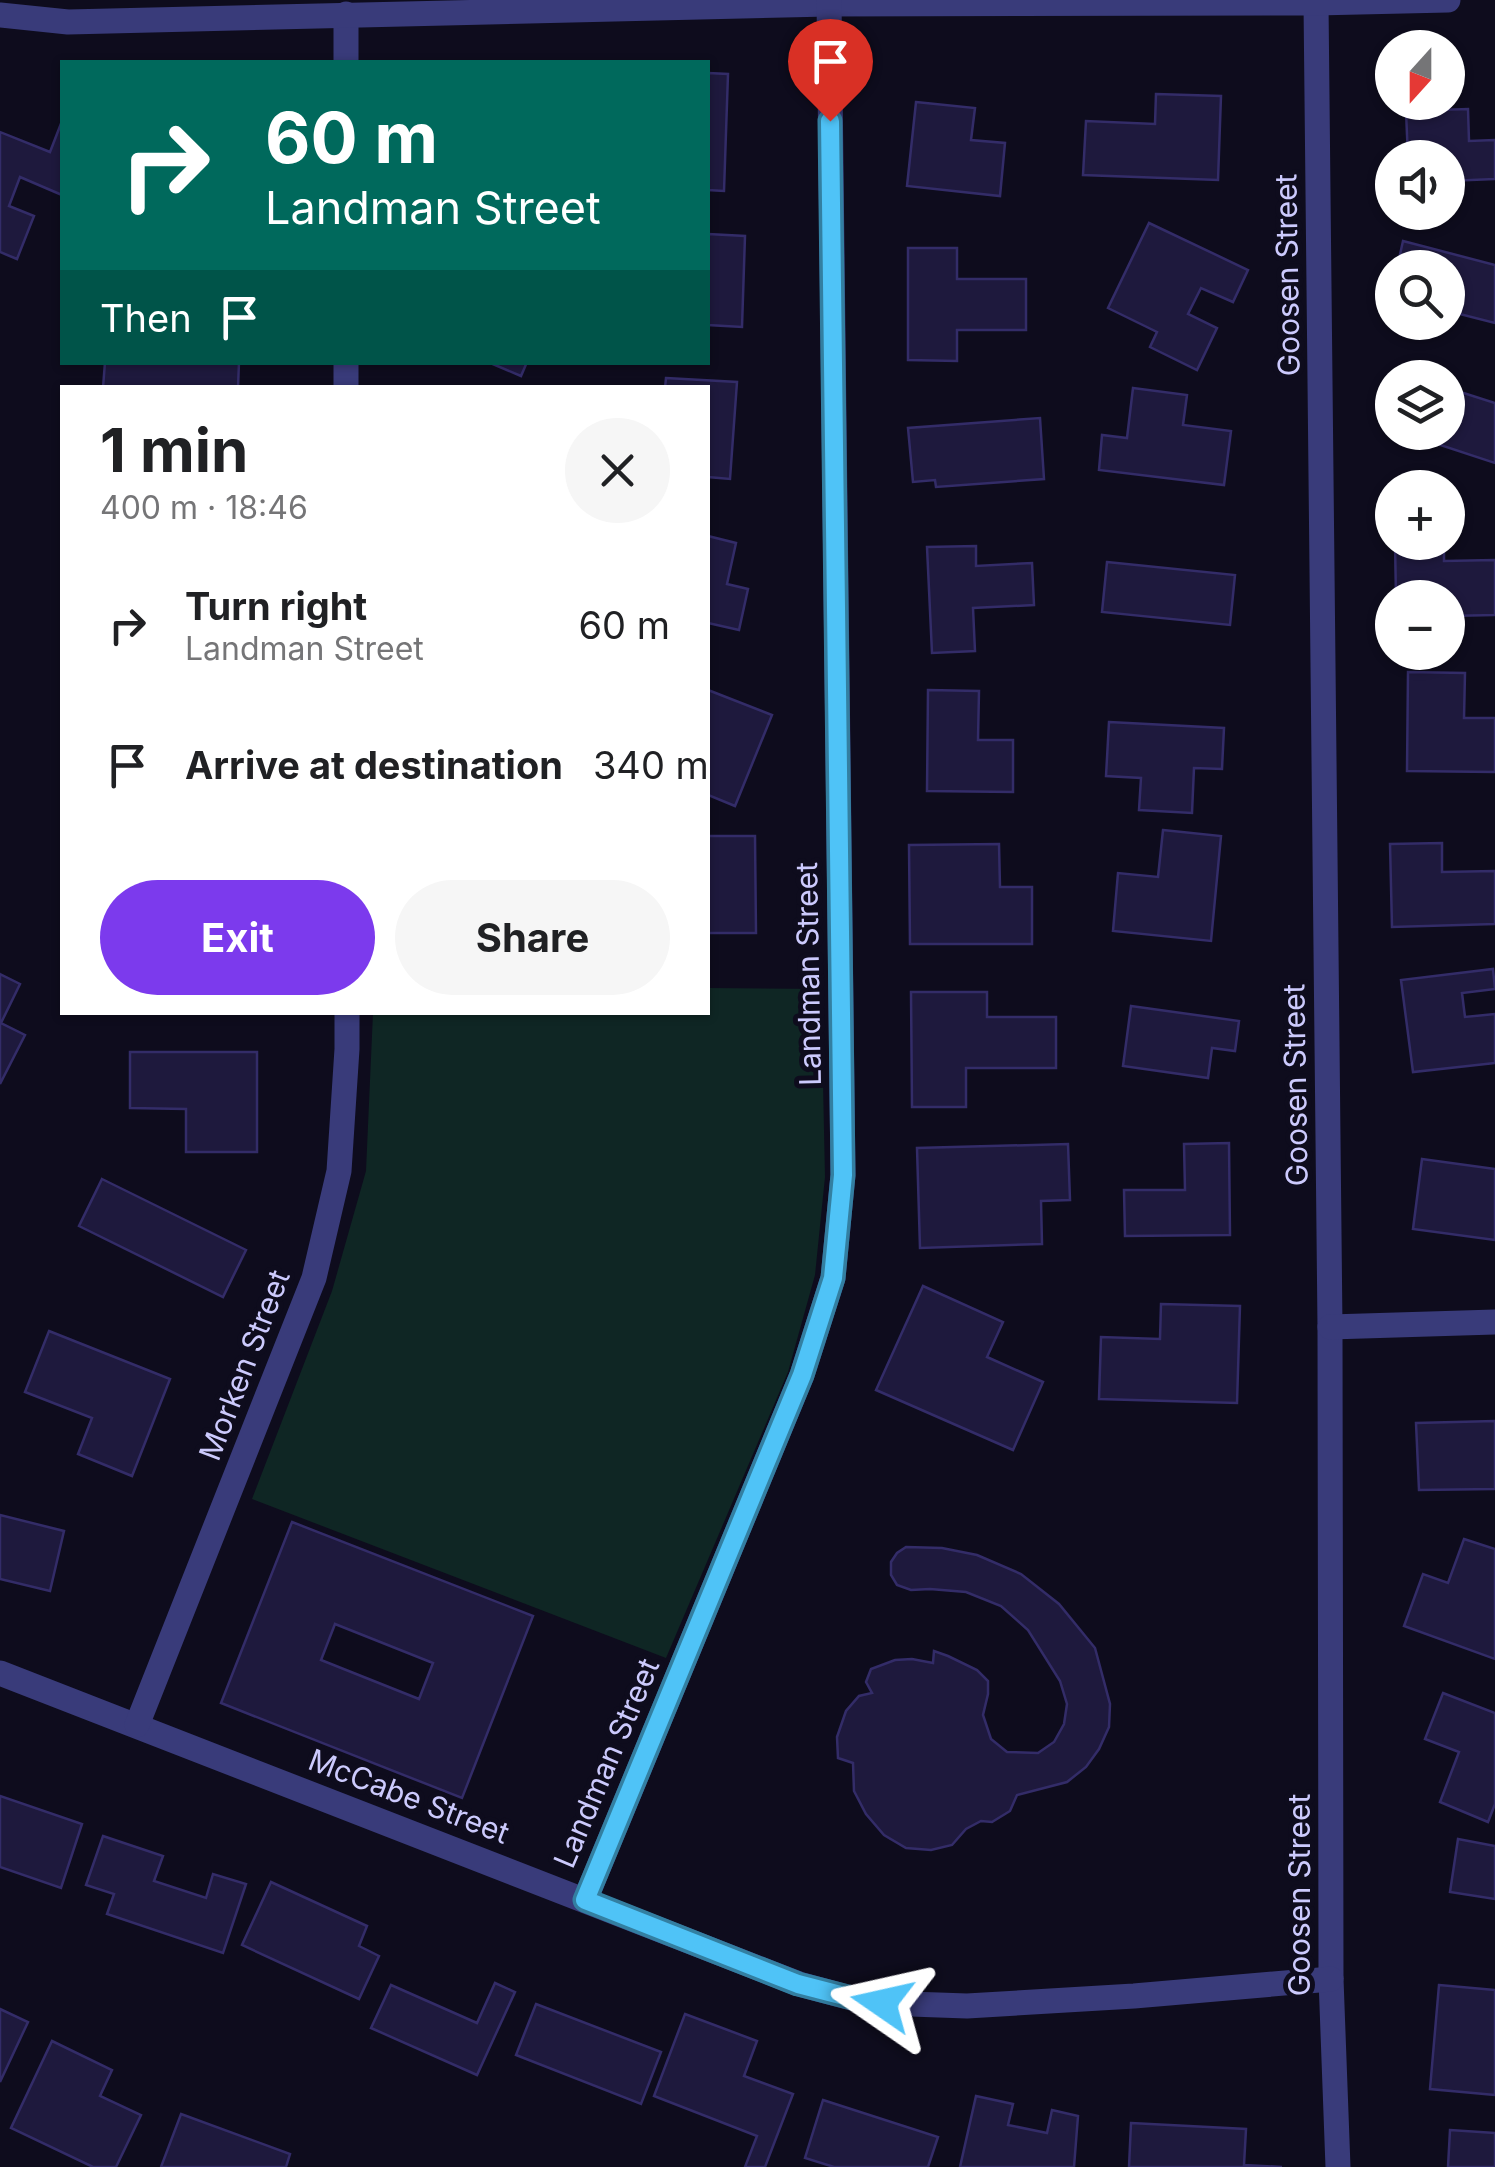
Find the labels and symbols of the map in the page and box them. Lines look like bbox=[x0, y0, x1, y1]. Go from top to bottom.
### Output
pin bbox=[788, 19, 873, 122]
north arrow bbox=[1375, 30, 1465, 120]
street label: Goosen Street bbox=[1267, 173, 1307, 377]
street label: Landman Street bbox=[788, 862, 828, 1086]
street label: Goosen Street bbox=[1275, 983, 1315, 1187]
street label: Morken Street bbox=[191, 1265, 297, 1465]
street label: Landman Street bbox=[546, 1653, 666, 1873]
street label: McCabe Street bbox=[304, 1741, 515, 1851]
street label: Goosen Street bbox=[1281, 1794, 1317, 1996]
position arrow bbox=[830, 1951, 934, 2055]

